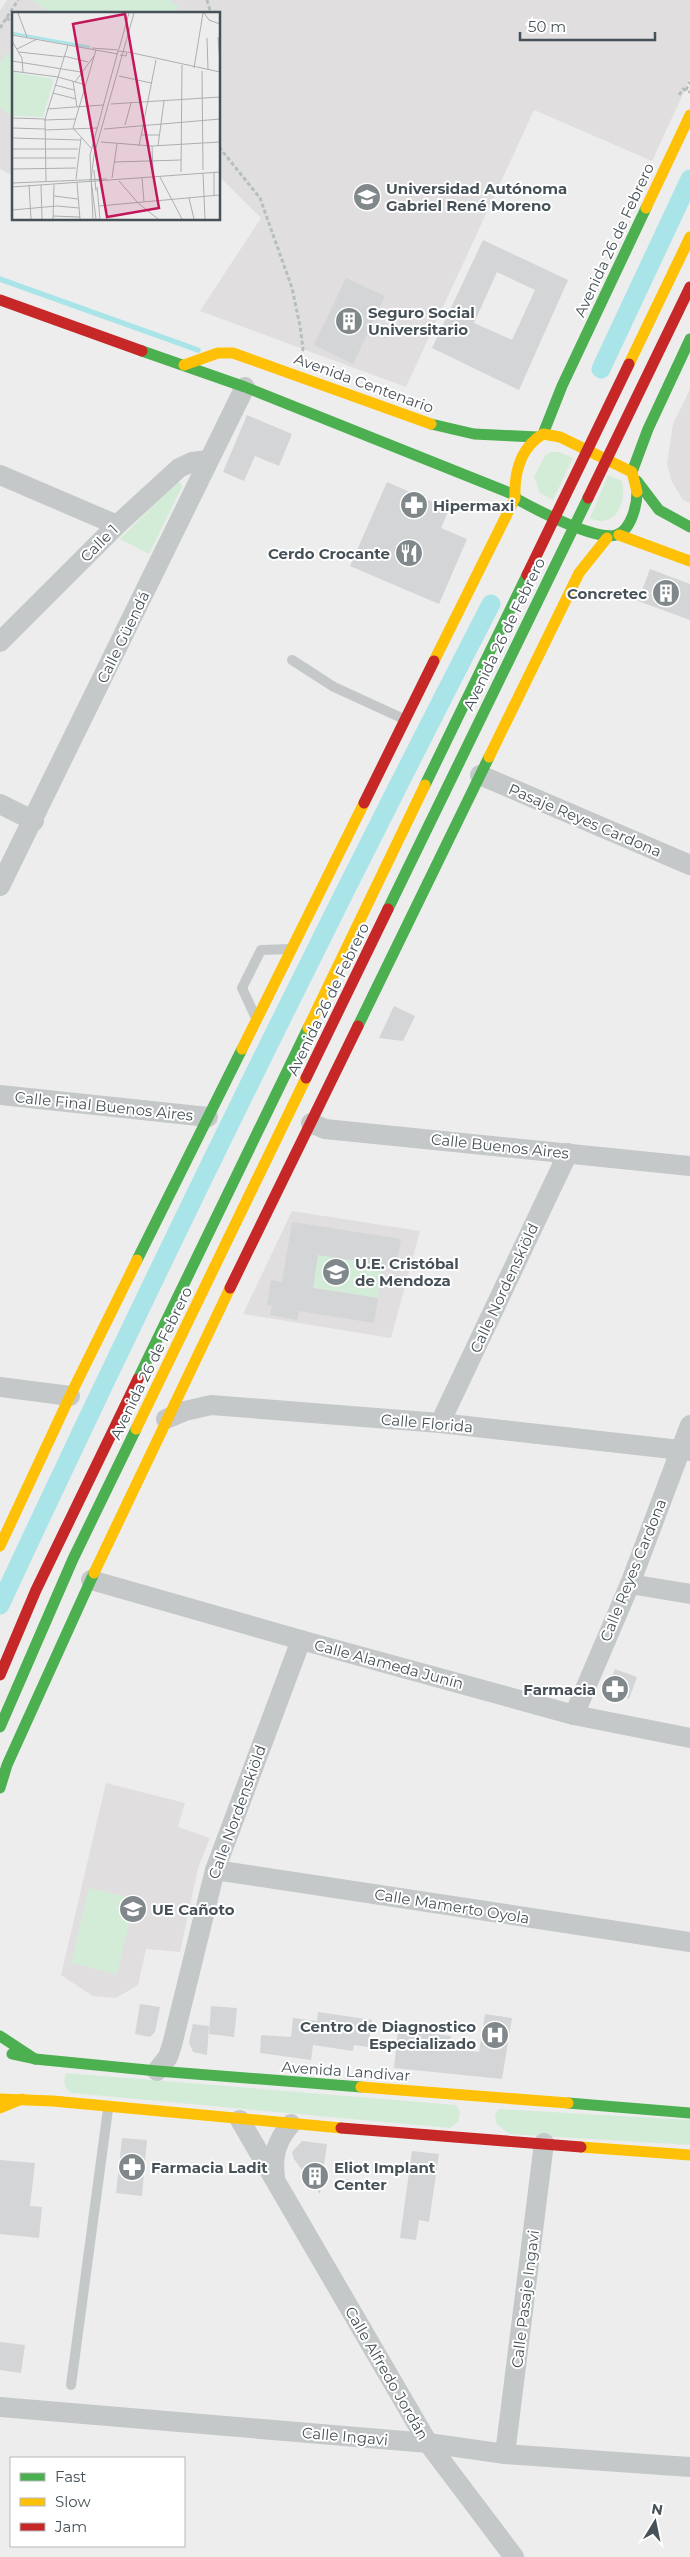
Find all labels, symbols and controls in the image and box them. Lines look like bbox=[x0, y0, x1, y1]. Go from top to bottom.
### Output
scale bar bbox=[520, 10, 655, 42]
inset map bbox=[12, 12, 220, 220]
text: 50 m bbox=[528, 17, 566, 36]
street label: Avenida 26 de Febrero bbox=[570, 160, 658, 320]
place label: Universidad Autónoma Gabriel René Moreno bbox=[386, 179, 567, 215]
school or university icon: Universidad Autónoma Gabriel René Moreno bbox=[352, 182, 382, 212]
place label: Seguro Social Universitario bbox=[368, 303, 475, 339]
building icon: Seguro Social Universitario bbox=[334, 306, 364, 336]
street label: Avenida Centenario bbox=[292, 349, 436, 417]
pharmacy icon: Hipermaxi bbox=[399, 490, 429, 520]
place label: Hipermaxi bbox=[433, 496, 514, 515]
street label: Calle 1 bbox=[76, 520, 122, 566]
restaurant icon: Cerdo Crocante bbox=[394, 538, 424, 568]
place label: Cerdo Crocante bbox=[268, 544, 390, 563]
street label: Avenida 26 de Febrero bbox=[459, 554, 549, 714]
building icon: Concretec bbox=[651, 578, 681, 608]
place label: Concretec bbox=[567, 584, 647, 603]
street label: Calle Güendá bbox=[92, 588, 154, 686]
street label: Pasaje Reyes Cardona bbox=[506, 779, 664, 861]
street label: Avenida 26 de Febrero bbox=[283, 919, 373, 1079]
street label: Calle Final Buenos Aires bbox=[14, 1087, 194, 1125]
street label: Calle Buenos Aires bbox=[430, 1129, 570, 1163]
street label: Calle Nordenskiöld bbox=[466, 1220, 542, 1356]
place label: U.E. Cristóbal de Mendoza bbox=[355, 1254, 459, 1290]
school or university icon: U.E. Cristóbal de Mendoza bbox=[321, 1257, 351, 1287]
street label: Avenida 26 de Febrero bbox=[106, 1283, 196, 1443]
street label: Calle Florida bbox=[380, 1410, 474, 1436]
street label: Calle Reyes Cardona bbox=[596, 1496, 670, 1644]
street label: Calle Alameda Junín bbox=[312, 1635, 466, 1693]
pharmacy icon: Farmacia bbox=[600, 1674, 630, 1704]
place label: Farmacia bbox=[523, 1680, 596, 1699]
street label: Calle Nordenskiöld bbox=[204, 1742, 270, 1882]
street label: Calle Mamerto Oyola bbox=[373, 1884, 531, 1928]
school or university icon: UE Cañoto bbox=[118, 1894, 148, 1924]
place label: UE Cañoto bbox=[152, 1900, 235, 1919]
place label: Centro de Diagnostico Especializado bbox=[300, 2017, 476, 2053]
hospital icon: Centro de Diagnostico Especializado bbox=[480, 2020, 510, 2050]
street label: Avenida Landivar bbox=[281, 2057, 411, 2085]
pharmacy icon: Farmacia Ladit bbox=[117, 2152, 147, 2182]
place label: Farmacia Ladit bbox=[151, 2158, 268, 2177]
place label: Eliot Implant Center bbox=[334, 2158, 436, 2194]
building icon: Eliot Implant Center bbox=[300, 2161, 330, 2191]
street label: Calle Pasaje Ingavi bbox=[507, 2229, 543, 2369]
street label: Calle Alfredo Jordán bbox=[341, 2303, 433, 2443]
street label: Calle Ingavi bbox=[301, 2423, 389, 2449]
legend bbox=[10, 2457, 185, 2547]
text: Fast bbox=[55, 2467, 86, 2486]
text: Slow bbox=[55, 2492, 91, 2511]
north arrow bbox=[630, 2497, 680, 2547]
text: N bbox=[650, 2499, 664, 2519]
text: Jam bbox=[54, 2517, 87, 2536]

